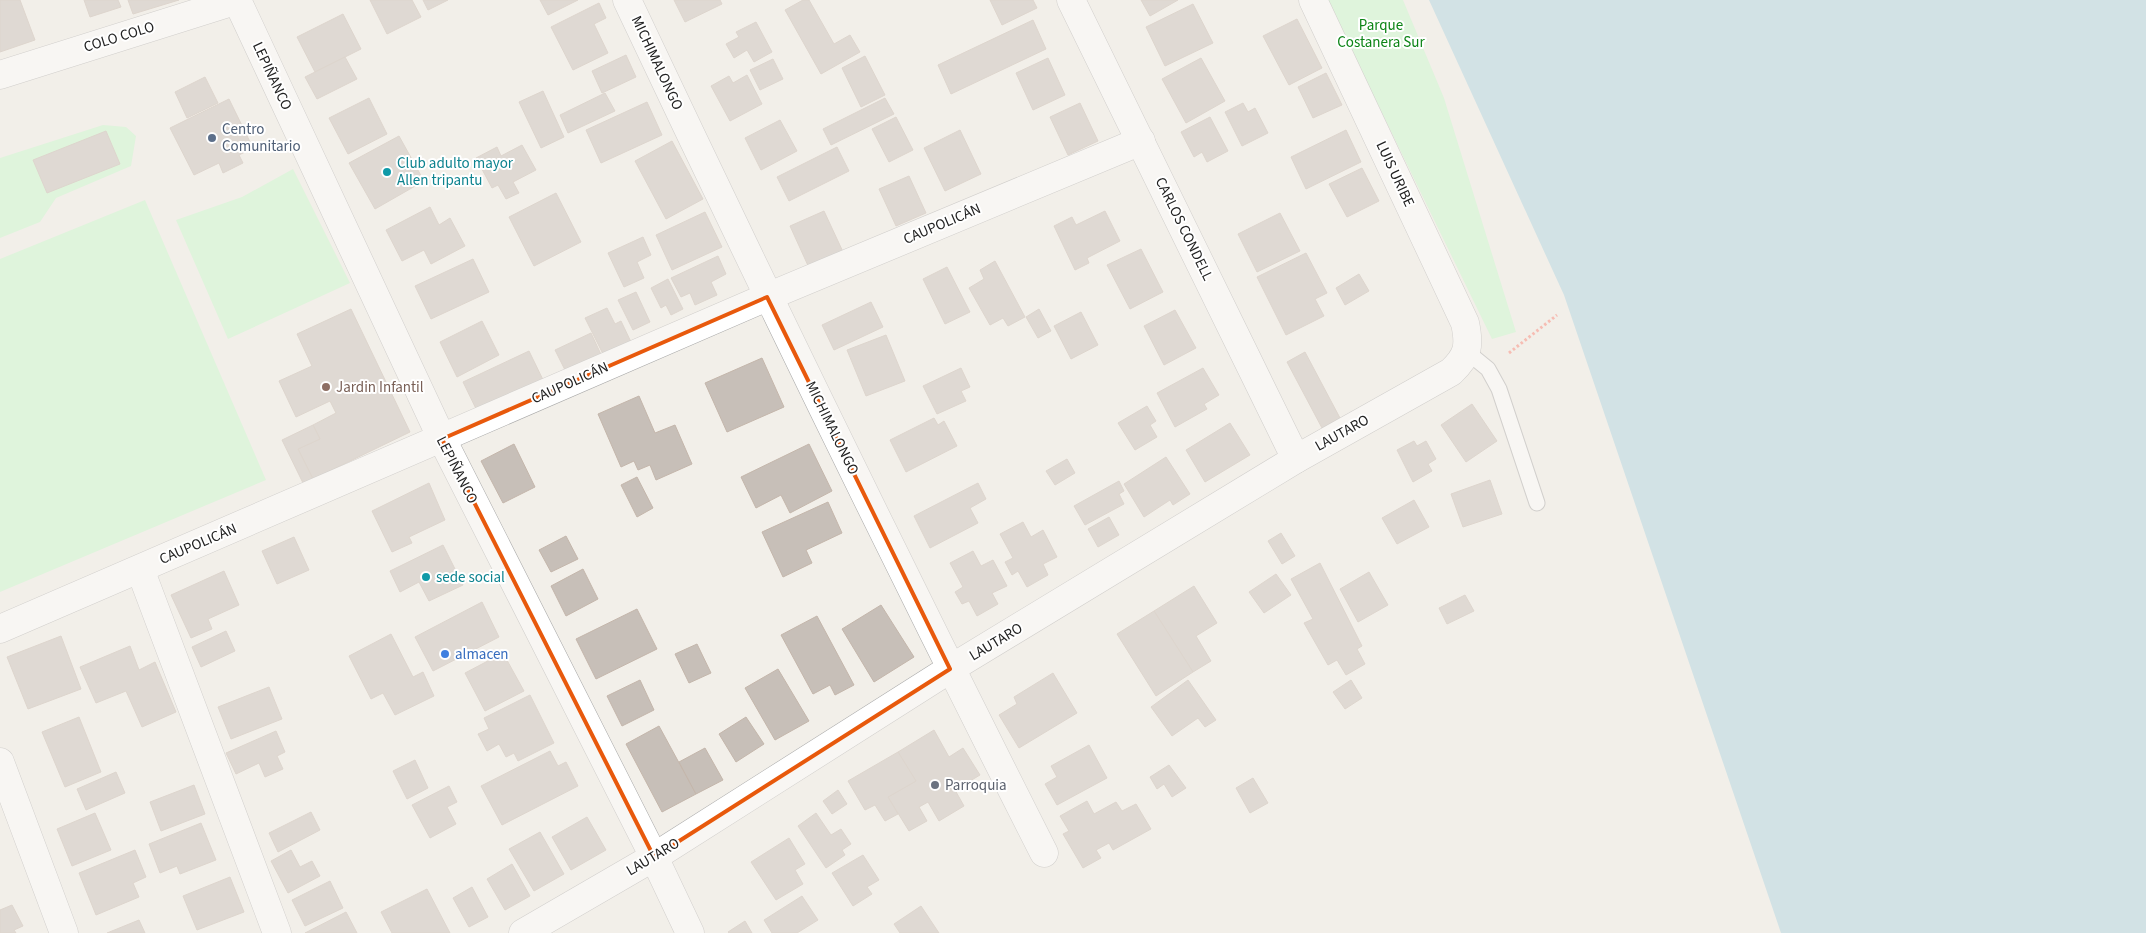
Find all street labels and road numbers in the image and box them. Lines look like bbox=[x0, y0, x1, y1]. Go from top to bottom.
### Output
street label: MICHIMALONGO bbox=[626, 12, 688, 114]
street label: COLO COLO bbox=[81, 16, 157, 58]
street label: LEPIÑANCO bbox=[247, 38, 297, 114]
street label: LUIS URIBE bbox=[1371, 138, 1419, 210]
street label: CARLOS CONDELL bbox=[1150, 174, 1218, 284]
street label: CAUPOLICÁN bbox=[900, 198, 984, 250]
street label: CAUPOLICÁN bbox=[528, 357, 612, 409]
street label: MICHIMALONGO bbox=[800, 378, 864, 478]
street label: LAUTARO bbox=[1311, 409, 1373, 456]
street label: LEPIÑANCO bbox=[431, 433, 483, 507]
street label: CAUPOLICÁN bbox=[156, 518, 240, 570]
street label: LAUTARO bbox=[965, 618, 1027, 666]
street label: LAUTARO bbox=[622, 833, 684, 881]

